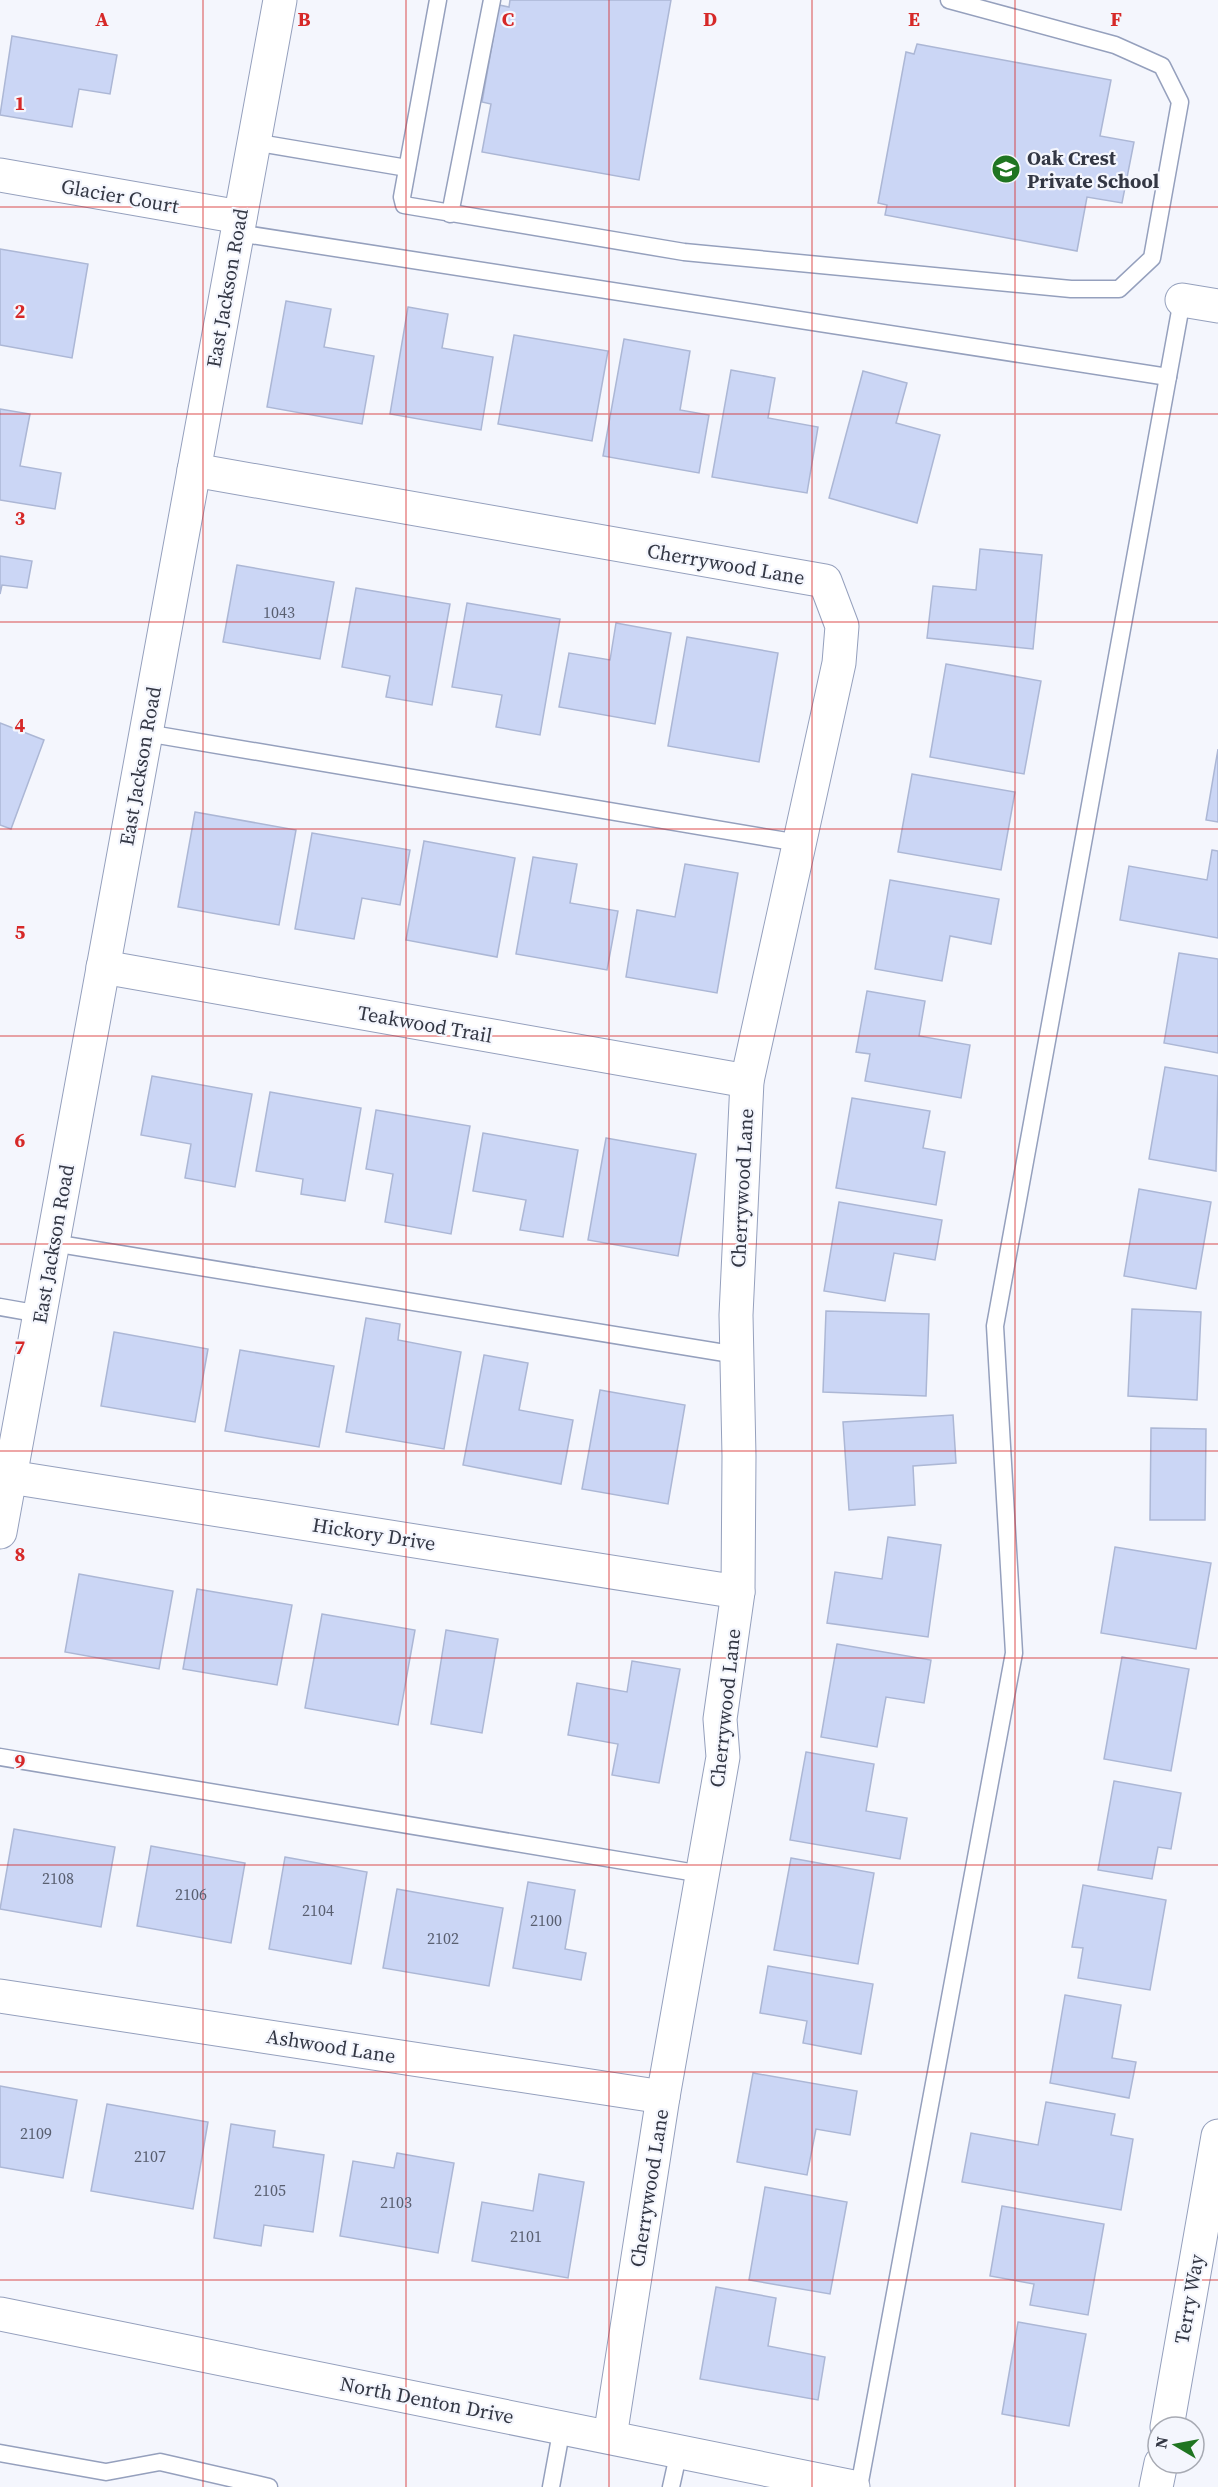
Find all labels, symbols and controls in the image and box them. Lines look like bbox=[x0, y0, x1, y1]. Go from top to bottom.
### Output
text: A bbox=[95, 5, 109, 33]
text: B bbox=[297, 5, 311, 33]
text: C bbox=[502, 5, 514, 33]
text: D bbox=[703, 5, 717, 33]
text: E bbox=[908, 5, 920, 33]
text: F bbox=[1110, 5, 1122, 33]
text: 1 bbox=[15, 89, 25, 117]
place label: Oak Crest Private School bbox=[1027, 144, 1159, 195]
school or university icon: Oak Crest Private School bbox=[990, 153, 1022, 185]
street label: Glacier Court bbox=[59, 172, 182, 220]
street label: East Jackson Road bbox=[199, 206, 255, 370]
text: 2 bbox=[15, 297, 26, 325]
text: 3 bbox=[15, 504, 26, 532]
street label: Cherrywood Lane bbox=[645, 536, 807, 592]
house number: 1043 bbox=[263, 601, 295, 623]
street label: East Jackson Road bbox=[112, 684, 168, 848]
text: 4 bbox=[15, 711, 26, 739]
text: 5 bbox=[15, 918, 26, 946]
street label: Teakwood Trail bbox=[356, 998, 494, 1050]
street label: Cherrywood Lane bbox=[724, 1108, 760, 1268]
text: 6 bbox=[15, 1126, 26, 1154]
street label: East Jackson Road bbox=[25, 1162, 81, 1326]
text: 7 bbox=[15, 1333, 26, 1361]
street label: Hickory Drive bbox=[310, 1510, 438, 1558]
text: 8 bbox=[15, 1540, 25, 1568]
street label: Cherrywood Lane bbox=[703, 1627, 747, 1789]
text: 9 bbox=[15, 1747, 26, 1775]
house number: 2108 bbox=[42, 1867, 74, 1889]
house number: 2106 bbox=[175, 1883, 207, 1905]
house number: 2104 bbox=[302, 1899, 334, 1921]
house number: 2100 bbox=[530, 1909, 562, 1931]
house number: 2102 bbox=[427, 1927, 459, 1949]
street label: Ashwood Lane bbox=[264, 2022, 398, 2070]
street label: Cherrywood Lane bbox=[623, 2107, 675, 2269]
house number: 2109 bbox=[20, 2122, 52, 2144]
house number: 2107 bbox=[134, 2145, 166, 2167]
house number: 2105 bbox=[254, 2179, 286, 2201]
house number: 2103 bbox=[380, 2191, 412, 2213]
house number: 2101 bbox=[510, 2225, 542, 2247]
street label: Terry Way bbox=[1167, 2251, 1211, 2346]
street label: North Denton Drive bbox=[338, 2369, 516, 2431]
north arrow bbox=[1146, 2415, 1206, 2475]
text: N bbox=[1149, 2434, 1173, 2450]

